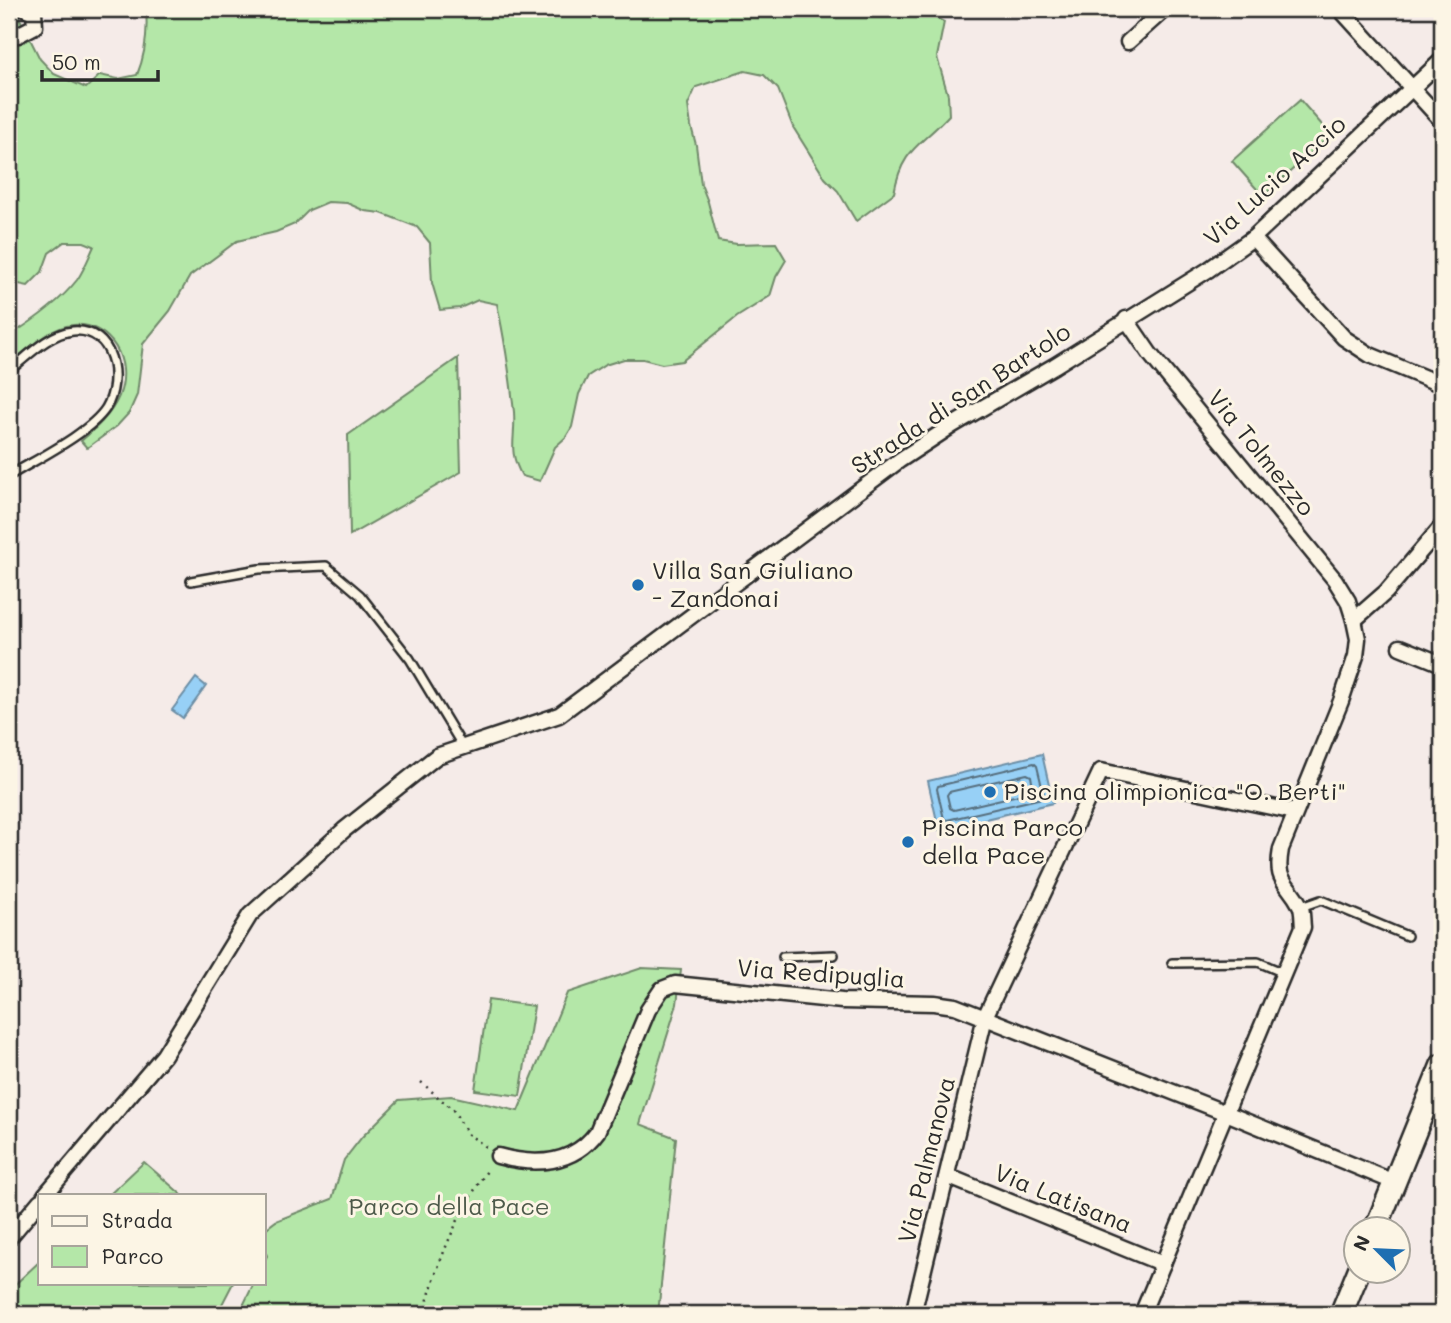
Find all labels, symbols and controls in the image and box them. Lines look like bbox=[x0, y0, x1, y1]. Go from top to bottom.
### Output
scale bar bbox=[42, 38, 158, 82]
text: 50 m bbox=[52, 48, 101, 75]
street label: Via Lucio Accio bbox=[1196, 108, 1352, 252]
street label: Strada di San Bartolo bbox=[845, 315, 1076, 480]
street label: Via Tolmezzo bbox=[1202, 382, 1323, 522]
place label: Villa San Giuliano - Zandonai bbox=[652, 554, 853, 613]
marker: Villa San Giuliano - Zandonai bbox=[630, 577, 646, 593]
place label: Piscina olimpionica "O. Berti" bbox=[1004, 775, 1346, 806]
marker: Piscina olimpionica "O. Berti" bbox=[982, 784, 998, 800]
place label: Piscina Parco della Pace bbox=[922, 811, 1083, 870]
marker: Piscina Parco della Pace bbox=[900, 834, 916, 850]
street label: Via Redipuglia bbox=[736, 951, 906, 994]
street label: Via Palmanova bbox=[890, 1073, 961, 1246]
street label: Via Latisana bbox=[990, 1156, 1137, 1239]
park label: Parco della Pace bbox=[348, 1190, 550, 1221]
legend bbox=[38, 1194, 266, 1284]
text: Strada bbox=[102, 1206, 173, 1233]
north arrow bbox=[1342, 1214, 1412, 1284]
text: N bbox=[1347, 1231, 1375, 1255]
text: Parco bbox=[102, 1242, 163, 1269]

